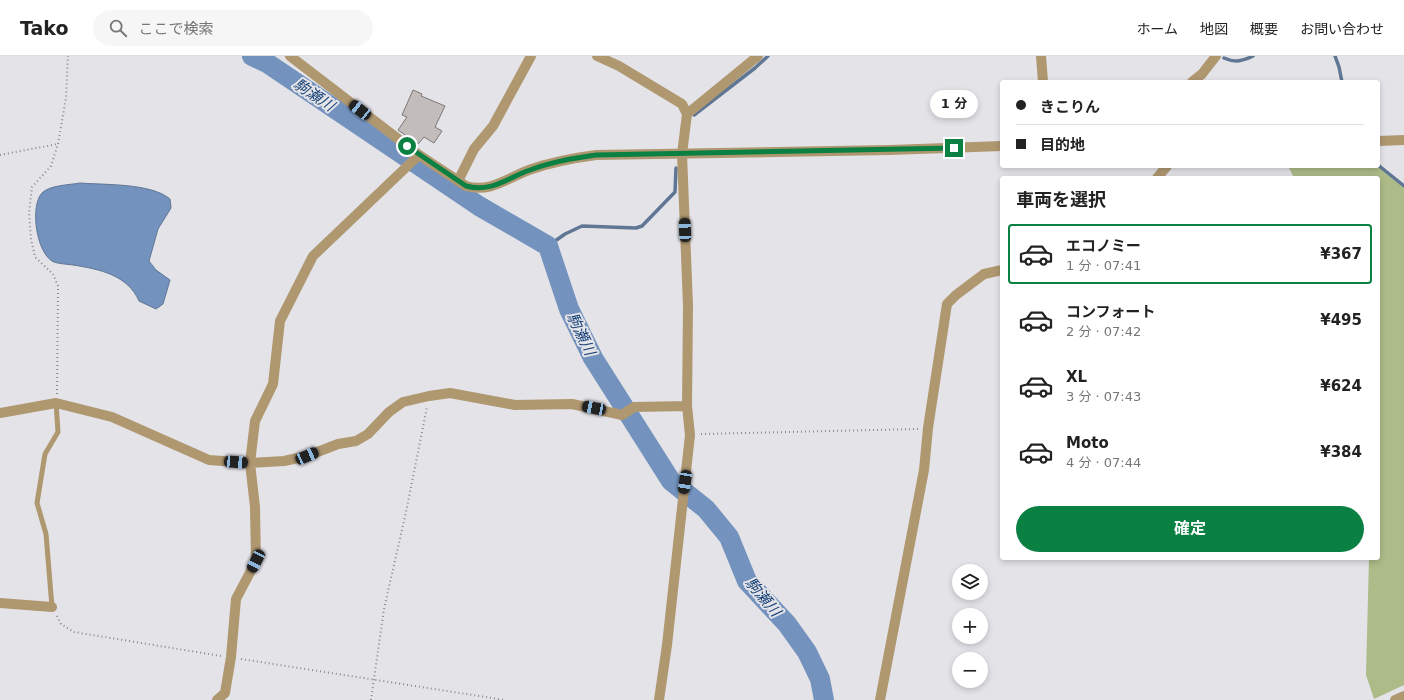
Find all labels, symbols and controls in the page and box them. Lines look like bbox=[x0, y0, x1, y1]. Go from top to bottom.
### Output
search box bbox=[93, 10, 373, 46]
text: Tako bbox=[20, 17, 69, 39]
icon: search bbox=[107, 17, 129, 39]
text: ここで検索 bbox=[139, 20, 214, 38]
text: ホーム bbox=[1136, 21, 1178, 37]
text: 地図 bbox=[1200, 21, 1228, 37]
text: 概要 bbox=[1250, 21, 1278, 37]
text: お問い合わせ bbox=[1300, 21, 1384, 37]
water label: 駒瀬川 bbox=[290, 75, 339, 116]
callout: 1 分 bbox=[930, 90, 978, 118]
text: 1 分 bbox=[941, 96, 967, 111]
car bbox=[347, 98, 373, 122]
text: きこりん bbox=[1040, 98, 1100, 116]
text: 目的地 bbox=[1040, 136, 1085, 154]
route start bbox=[398, 137, 416, 155]
route end bbox=[945, 139, 963, 157]
text: 車両を選択 bbox=[1016, 189, 1106, 210]
car bbox=[679, 218, 691, 242]
icon: car bbox=[1018, 236, 1054, 272]
text: エコノミー bbox=[1066, 237, 1141, 255]
text: ¥367 bbox=[1320, 245, 1362, 263]
text: 1 分 · 07:41 bbox=[1066, 258, 1141, 273]
icon: car bbox=[1018, 302, 1054, 338]
text: コンフォート bbox=[1066, 303, 1156, 321]
water label: 駒瀬川 bbox=[563, 310, 600, 360]
text: ¥495 bbox=[1320, 311, 1362, 329]
text: 2 分 · 07:42 bbox=[1066, 324, 1141, 339]
icon: car bbox=[1018, 368, 1054, 404]
text: XL bbox=[1066, 368, 1087, 386]
text: ¥624 bbox=[1320, 377, 1362, 395]
text: 3 分 · 07:43 bbox=[1066, 389, 1141, 404]
car bbox=[581, 400, 607, 416]
icon: car bbox=[1018, 434, 1054, 470]
text: Moto bbox=[1066, 434, 1109, 452]
text: ¥384 bbox=[1320, 443, 1362, 461]
car bbox=[294, 446, 320, 466]
car bbox=[224, 455, 248, 469]
text: 4 分 · 07:44 bbox=[1066, 455, 1141, 470]
car bbox=[677, 469, 693, 495]
button: 確定 bbox=[1016, 506, 1364, 552]
car bbox=[245, 548, 267, 574]
map controls bbox=[952, 564, 988, 688]
button: layers bbox=[952, 564, 988, 600]
water label: 駒瀬川 bbox=[742, 574, 786, 622]
button: + bbox=[952, 608, 988, 644]
button: − bbox=[952, 652, 988, 688]

